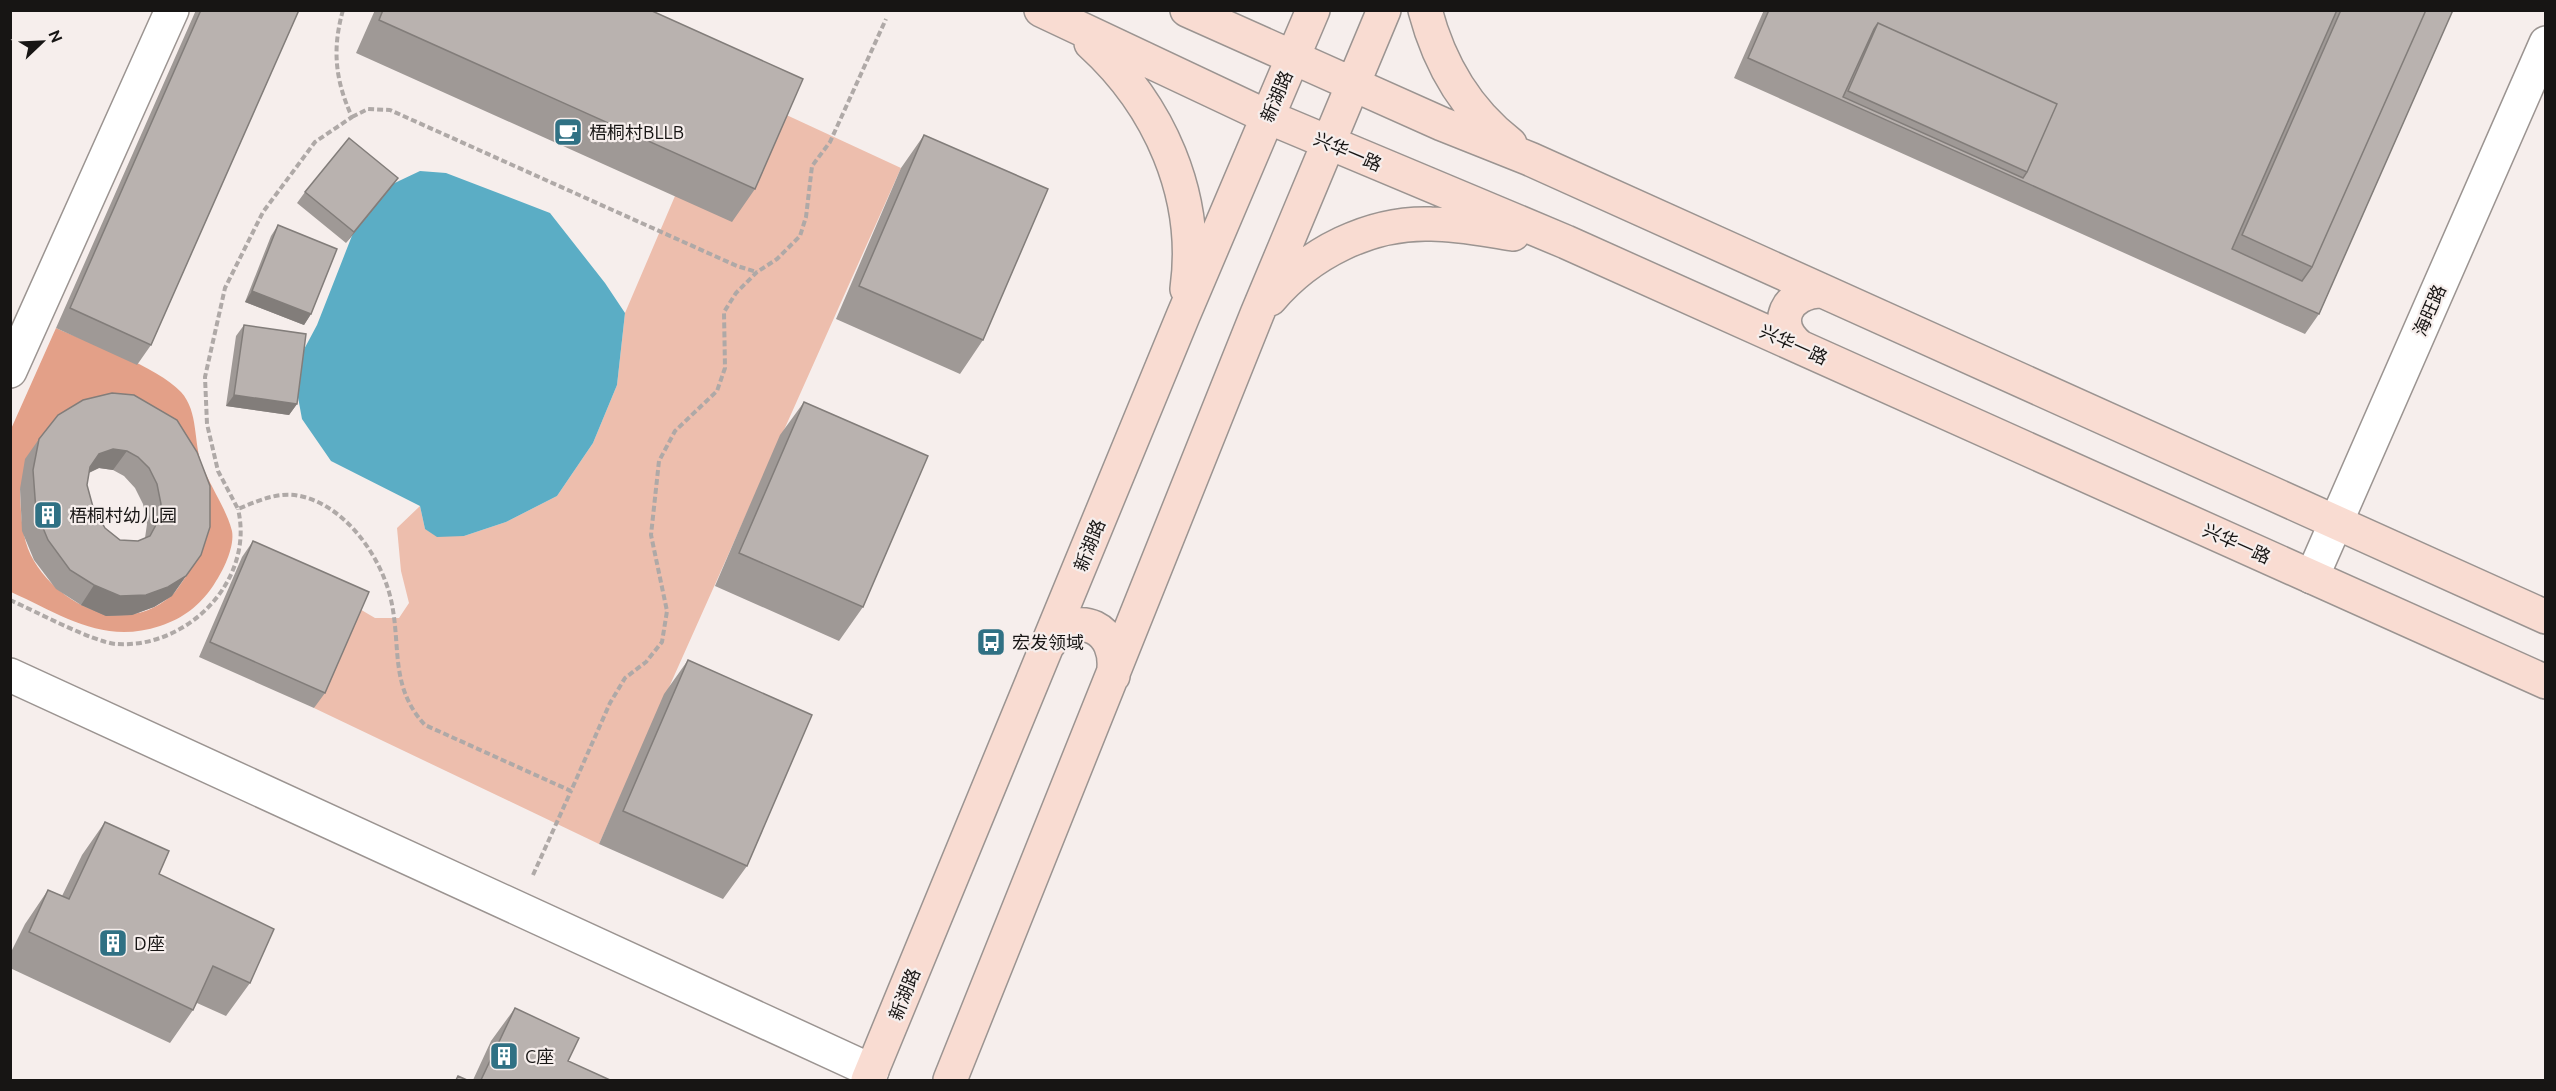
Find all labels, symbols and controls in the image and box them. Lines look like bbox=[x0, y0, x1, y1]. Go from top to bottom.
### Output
north arrow bbox=[12, 12, 72, 72]
text: N bbox=[45, 27, 66, 45]
street label: 新湖路 bbox=[1256, 67, 1296, 125]
cafe icon: 梧桐村BLLB bbox=[552, 116, 584, 148]
place label: 梧桐村BLLB bbox=[589, 122, 684, 142]
street label: 兴华一路 bbox=[1311, 128, 1385, 174]
street label: 海旺路 bbox=[2409, 281, 2449, 339]
street label: 兴华一路 bbox=[1757, 320, 1831, 368]
building icon: 梧桐村幼儿园 bbox=[32, 499, 64, 531]
place label: 梧桐村幼儿园 bbox=[69, 505, 177, 525]
street label: 新湖路 bbox=[1070, 516, 1108, 574]
street label: 兴华一路 bbox=[2200, 519, 2274, 567]
bus stop icon: 宏发领域 bbox=[975, 626, 1007, 658]
place label: 宏发领域 bbox=[1012, 632, 1084, 652]
building icon: D座 bbox=[97, 927, 129, 959]
place label: D座 bbox=[134, 933, 165, 953]
street label: 新湖路 bbox=[885, 965, 923, 1023]
building icon: C座 bbox=[488, 1040, 520, 1072]
place label: C座 bbox=[525, 1046, 554, 1066]

